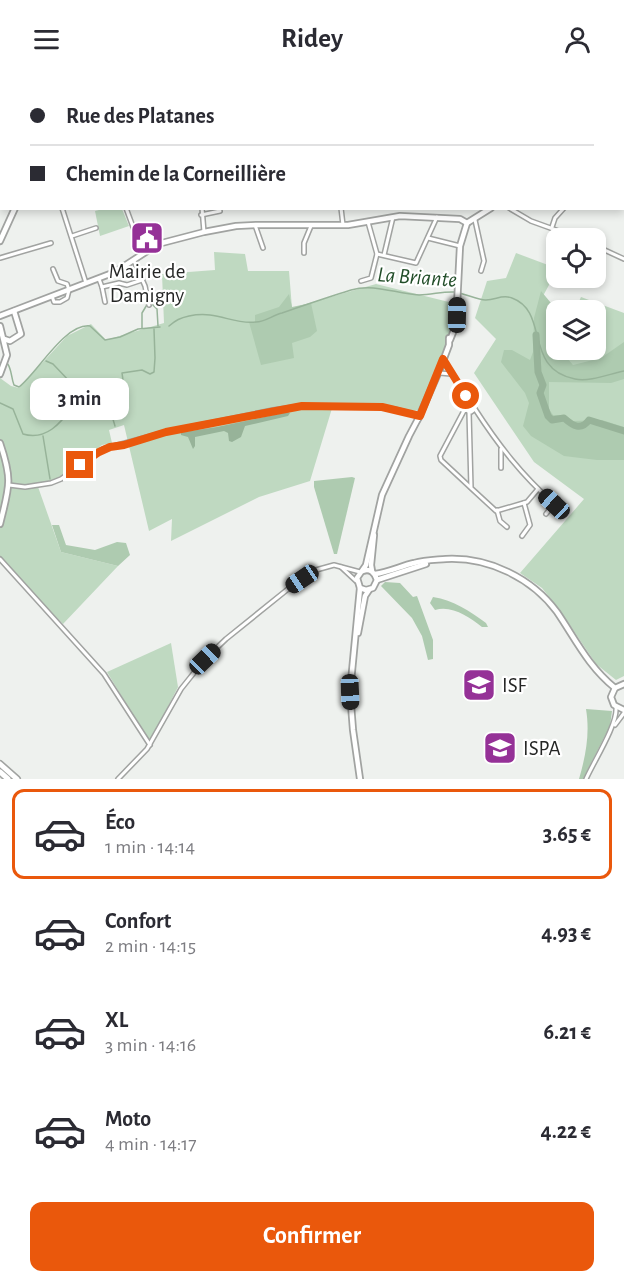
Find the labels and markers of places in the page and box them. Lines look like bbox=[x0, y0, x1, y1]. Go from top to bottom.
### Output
public building icon: Mairie de Damigny bbox=[129, 220, 165, 256]
place label: Mairie de Damigny bbox=[109, 261, 185, 306]
school or university icon: ISF bbox=[461, 667, 497, 703]
place label: ISF bbox=[502, 675, 528, 696]
school or university icon: ISPA bbox=[482, 730, 518, 766]
place label: ISPA bbox=[523, 738, 561, 759]

